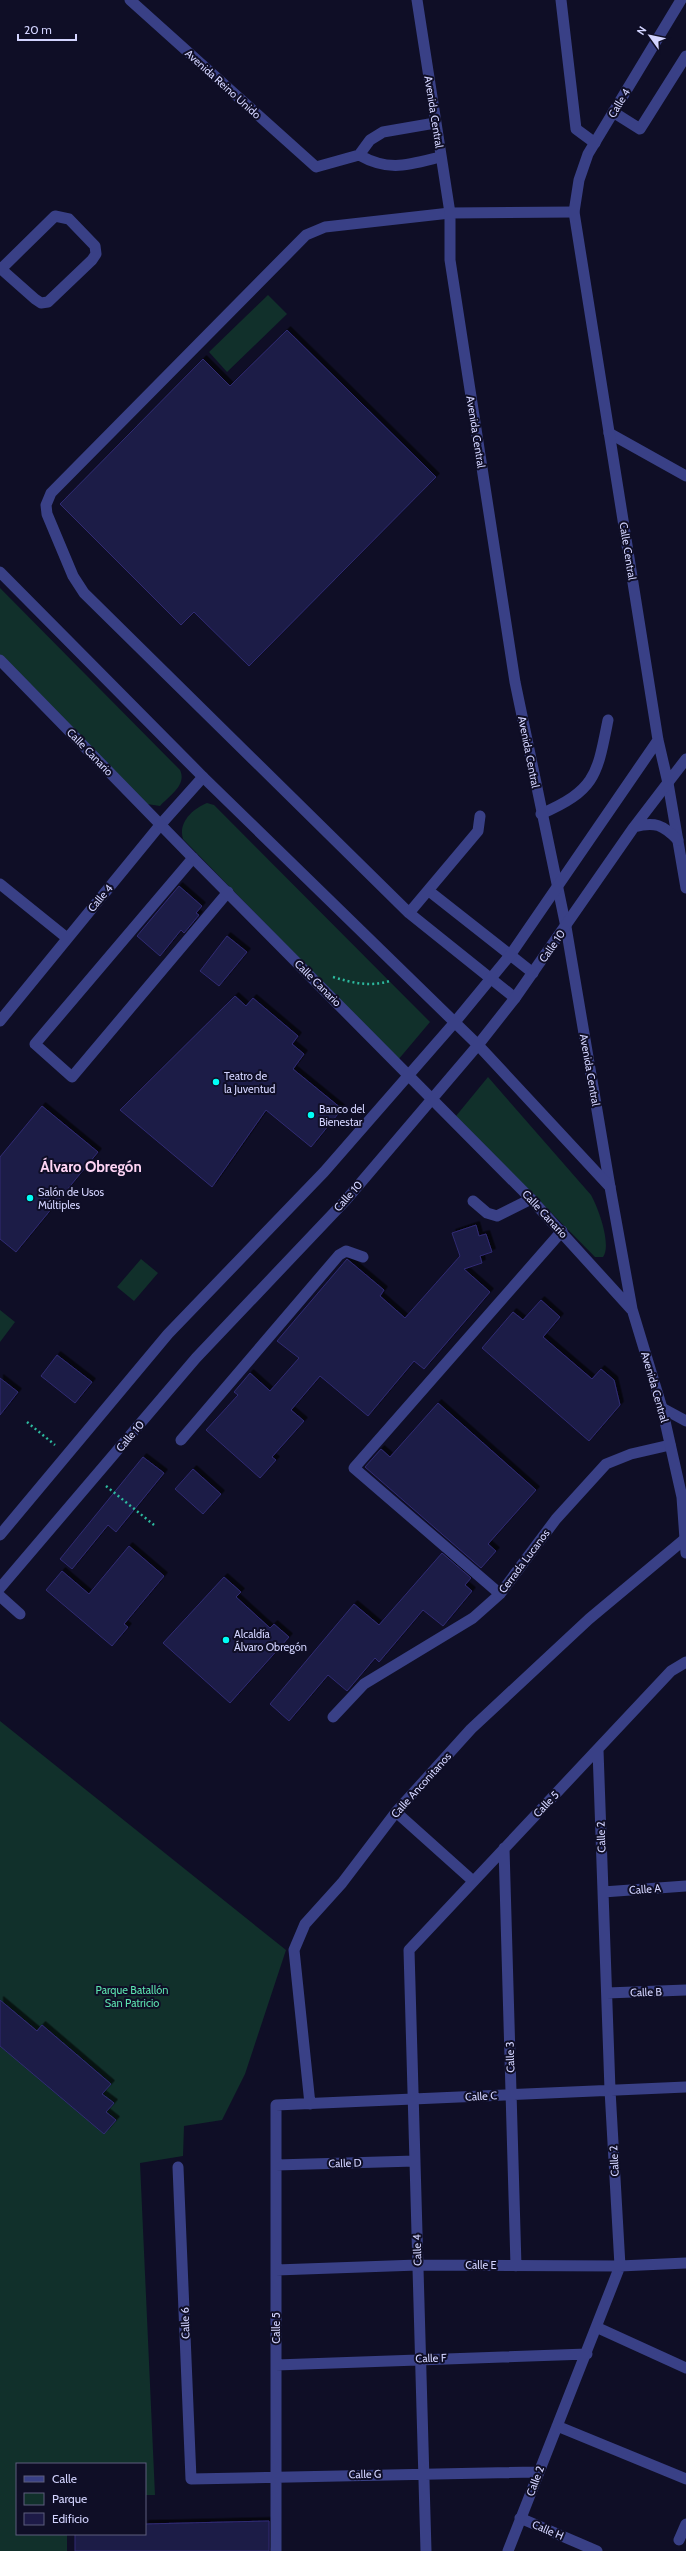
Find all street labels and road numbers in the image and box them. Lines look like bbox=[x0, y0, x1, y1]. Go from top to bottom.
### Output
street label: Avenida Reino Unido bbox=[182, 46, 264, 122]
street label: Avenida Central bbox=[421, 75, 447, 150]
street label: Calle 4 bbox=[605, 85, 633, 120]
street label: Avenida Central bbox=[463, 395, 489, 470]
street label: Calle Central bbox=[617, 521, 640, 581]
street label: Avenida Central bbox=[515, 715, 543, 790]
street label: Calle Canario bbox=[64, 725, 116, 779]
street label: Calle 4 bbox=[84, 881, 116, 915]
street label: Calle 10 bbox=[536, 927, 568, 965]
street label: Calle Canario bbox=[292, 957, 344, 1009]
street label: Avenida Central bbox=[577, 1033, 603, 1108]
street label: Calle 10 bbox=[331, 1177, 366, 1214]
street label: Calle Canario bbox=[519, 1187, 571, 1241]
street label: Avenida Central bbox=[638, 1350, 672, 1424]
street label: Calle 10 bbox=[113, 1417, 147, 1455]
street label: Cerrada Lucanos bbox=[495, 1526, 553, 1596]
street label: Calle Anconitanos bbox=[388, 1749, 454, 1821]
street label: Calle 5 bbox=[530, 1788, 562, 1820]
street label: Calle 2 bbox=[593, 1821, 609, 1853]
street label: Calle A bbox=[629, 1881, 662, 1897]
street label: Calle B bbox=[630, 1984, 663, 2000]
street label: Calle 3 bbox=[502, 2041, 518, 2073]
street label: Calle C bbox=[465, 2088, 498, 2104]
street label: Calle 2 bbox=[606, 2145, 622, 2177]
street label: Calle D bbox=[328, 2155, 362, 2171]
street label: Calle 4 bbox=[409, 2233, 425, 2266]
street label: Calle E bbox=[465, 2258, 497, 2272]
street label: Calle 6 bbox=[177, 2307, 193, 2339]
street label: Calle 5 bbox=[269, 2312, 283, 2344]
street label: Calle F bbox=[415, 2350, 447, 2366]
street label: Calle 2 bbox=[523, 2464, 547, 2498]
street label: Calle G bbox=[349, 2467, 381, 2481]
street label: Calle H bbox=[530, 2517, 566, 2543]

